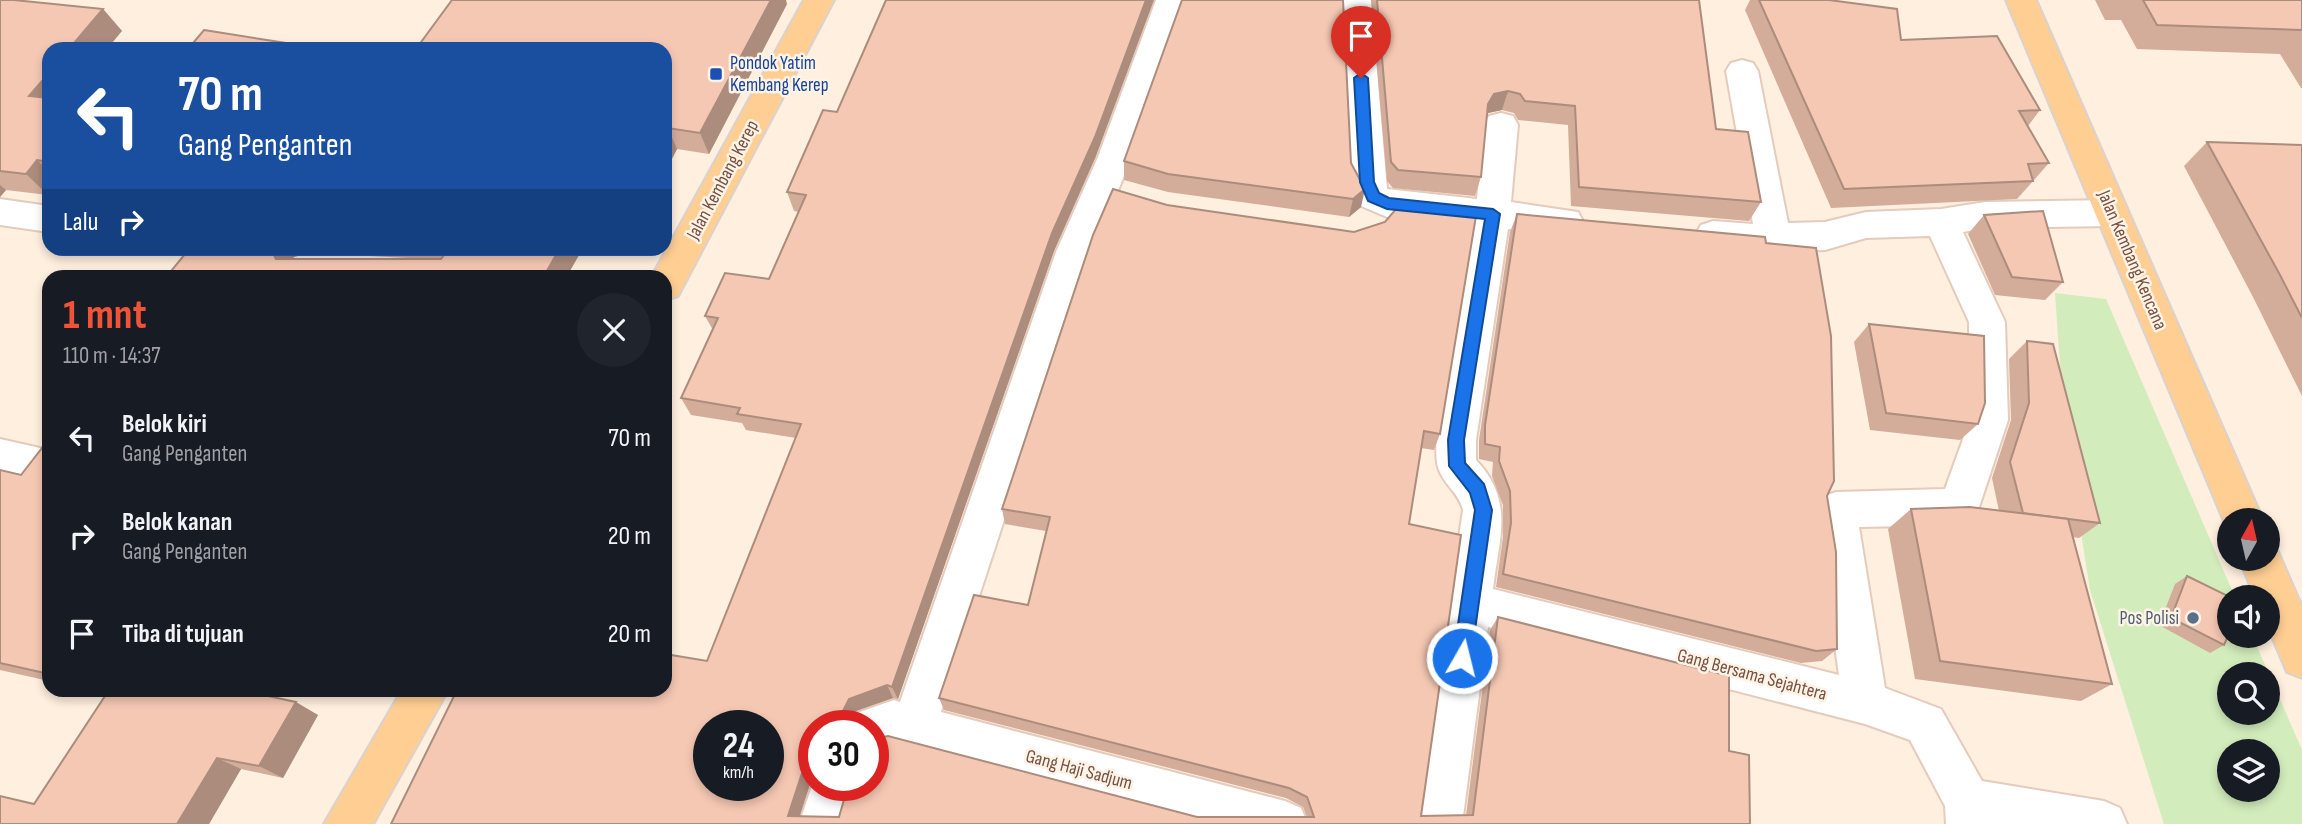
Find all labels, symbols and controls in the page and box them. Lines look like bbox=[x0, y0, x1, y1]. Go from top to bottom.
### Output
pin bbox=[1331, 6, 1391, 78]
icon: arrive bbox=[1342, 17, 1380, 55]
place label: Pondok Yatim Kembang Kerep bbox=[730, 52, 829, 97]
text: 70 m bbox=[178, 66, 263, 125]
marker: Pondok Yatim Kembang Kerep bbox=[708, 66, 724, 82]
icon: left bbox=[63, 70, 154, 161]
street label: Jalan Kembang Kerep bbox=[681, 116, 764, 244]
text: Gang Penganten bbox=[178, 126, 352, 165]
street label: Jalan Kembang Kencana bbox=[2092, 186, 2172, 333]
icon: right bbox=[112, 203, 150, 241]
text: Lalu bbox=[63, 207, 98, 238]
text: 1 mnt bbox=[63, 290, 147, 341]
button: close bbox=[577, 293, 651, 367]
text: 110 m · 14:37 bbox=[63, 342, 161, 370]
text: Belok kiri bbox=[122, 409, 207, 440]
icon: left bbox=[63, 419, 101, 457]
text: 70 m bbox=[608, 423, 651, 454]
text: Gang Penganten bbox=[122, 440, 247, 468]
text: Belok kanan bbox=[122, 507, 232, 538]
north arrow bbox=[2217, 508, 2280, 570]
map controls bbox=[2217, 508, 2280, 802]
icon: right bbox=[63, 517, 101, 555]
text: 20 m bbox=[608, 521, 651, 552]
text: Gang Penganten bbox=[122, 538, 247, 566]
button: sound bbox=[2217, 585, 2280, 648]
place label: Pos Polisi bbox=[2120, 607, 2179, 630]
marker: Pos Polisi bbox=[2185, 610, 2201, 626]
icon: arrive bbox=[63, 615, 101, 653]
text: Tiba di tujuan bbox=[122, 619, 244, 650]
text: 20 m bbox=[608, 619, 651, 650]
position arrow bbox=[1425, 621, 1499, 695]
street label: Gang Bersama Sejahtera bbox=[1675, 644, 1829, 706]
button: search bbox=[2217, 662, 2280, 725]
speed limit sign: 30 bbox=[798, 710, 889, 801]
text: 24 bbox=[723, 725, 754, 768]
button: layers bbox=[2217, 739, 2280, 802]
street label: Gang Haji Sadjum bbox=[1023, 745, 1135, 795]
text: km/h bbox=[723, 762, 754, 783]

